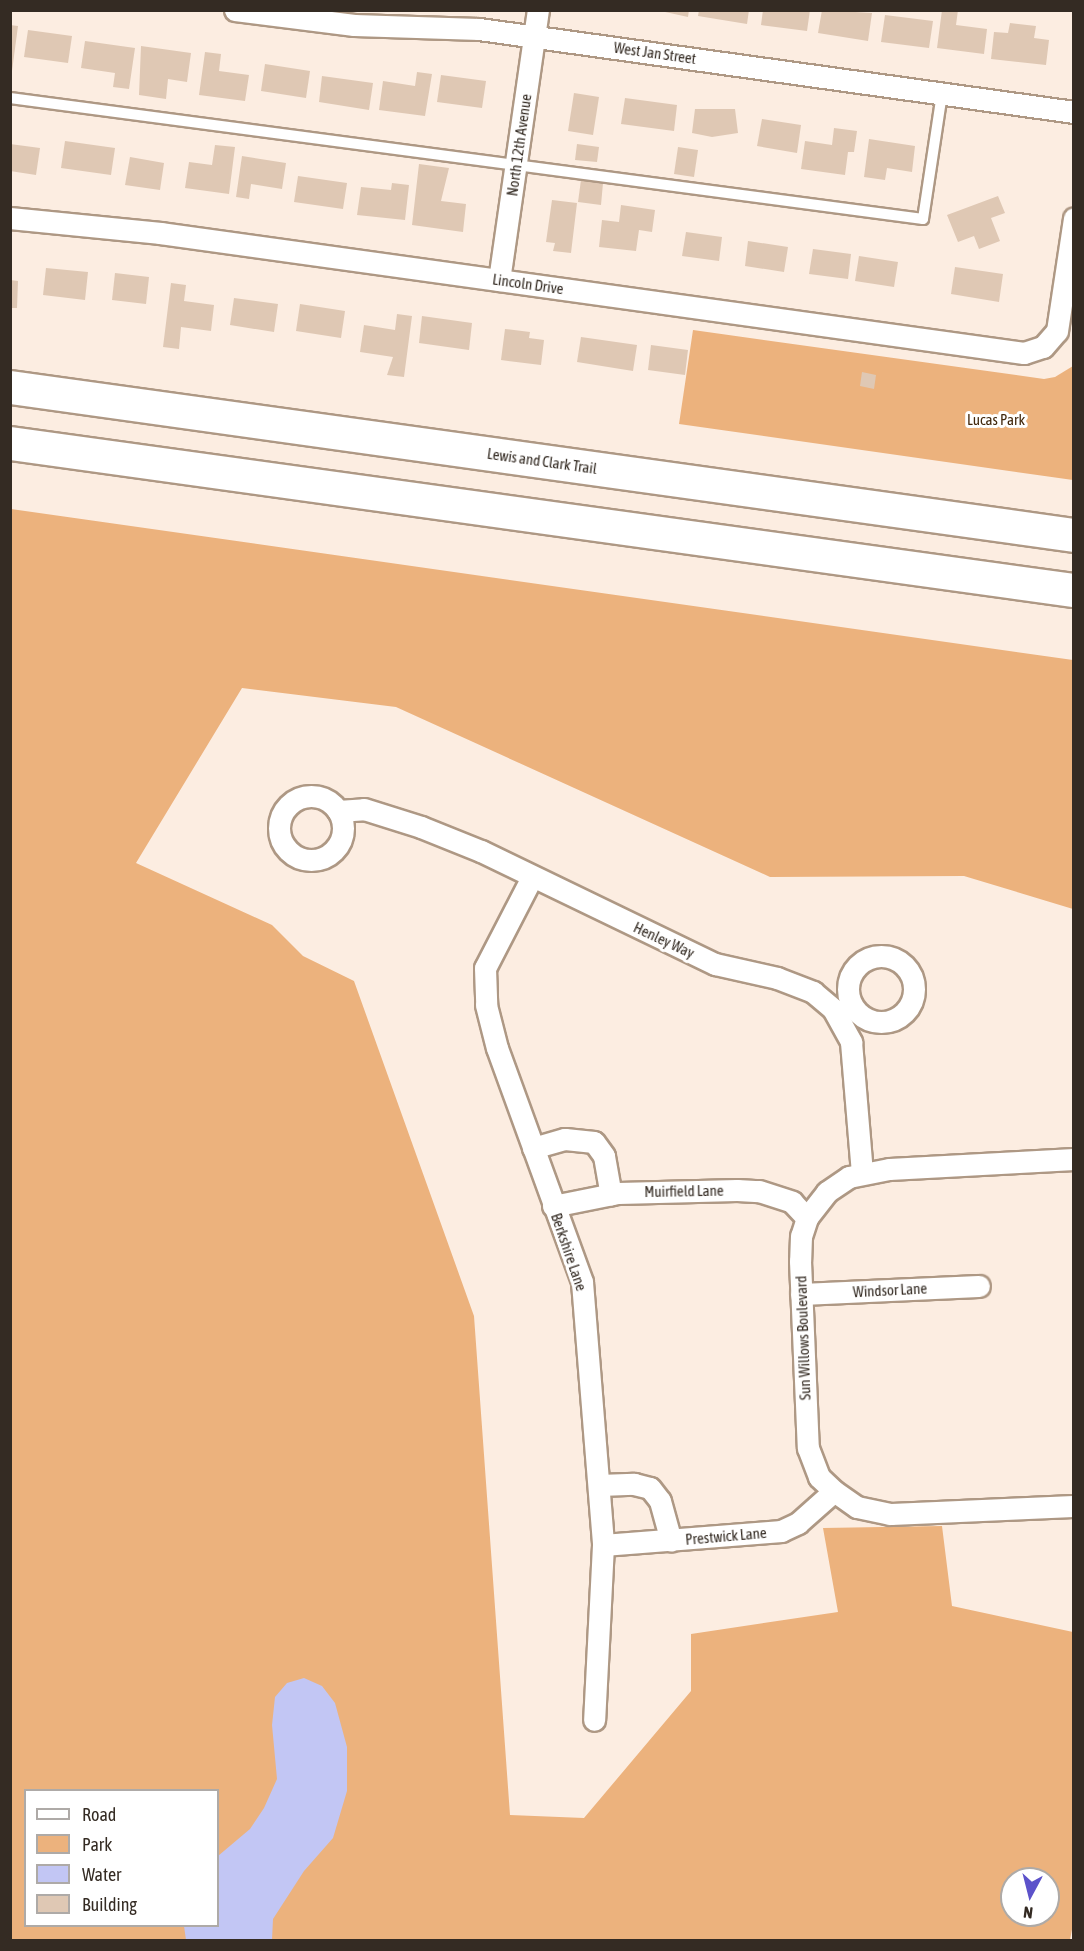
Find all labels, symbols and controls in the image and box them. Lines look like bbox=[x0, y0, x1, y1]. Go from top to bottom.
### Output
street label: West Jan Street bbox=[613, 38, 697, 68]
street label: North 12th Avenue bbox=[503, 93, 535, 197]
street label: Lincoln Drive bbox=[491, 270, 565, 298]
park label: Lucas Park bbox=[967, 411, 1025, 429]
street label: Lewis and Clark Trail bbox=[486, 444, 598, 478]
street label: Henley Way bbox=[631, 918, 697, 962]
street label: Muirfield Lane bbox=[644, 1181, 724, 1201]
street label: Berkshire Lane bbox=[547, 1211, 591, 1293]
street label: Sun Willows Boulevard bbox=[792, 1275, 814, 1401]
street label: Windsor Lane bbox=[852, 1279, 928, 1301]
street label: Prestwick Lane bbox=[685, 1523, 767, 1549]
legend bbox=[24, 1789, 219, 1927]
text: Road bbox=[82, 1804, 116, 1825]
text: Park bbox=[82, 1834, 112, 1855]
text: Water bbox=[82, 1864, 121, 1885]
north arrow bbox=[1000, 1867, 1060, 1927]
text: Building bbox=[82, 1894, 137, 1915]
text: N bbox=[1022, 1903, 1034, 1922]

